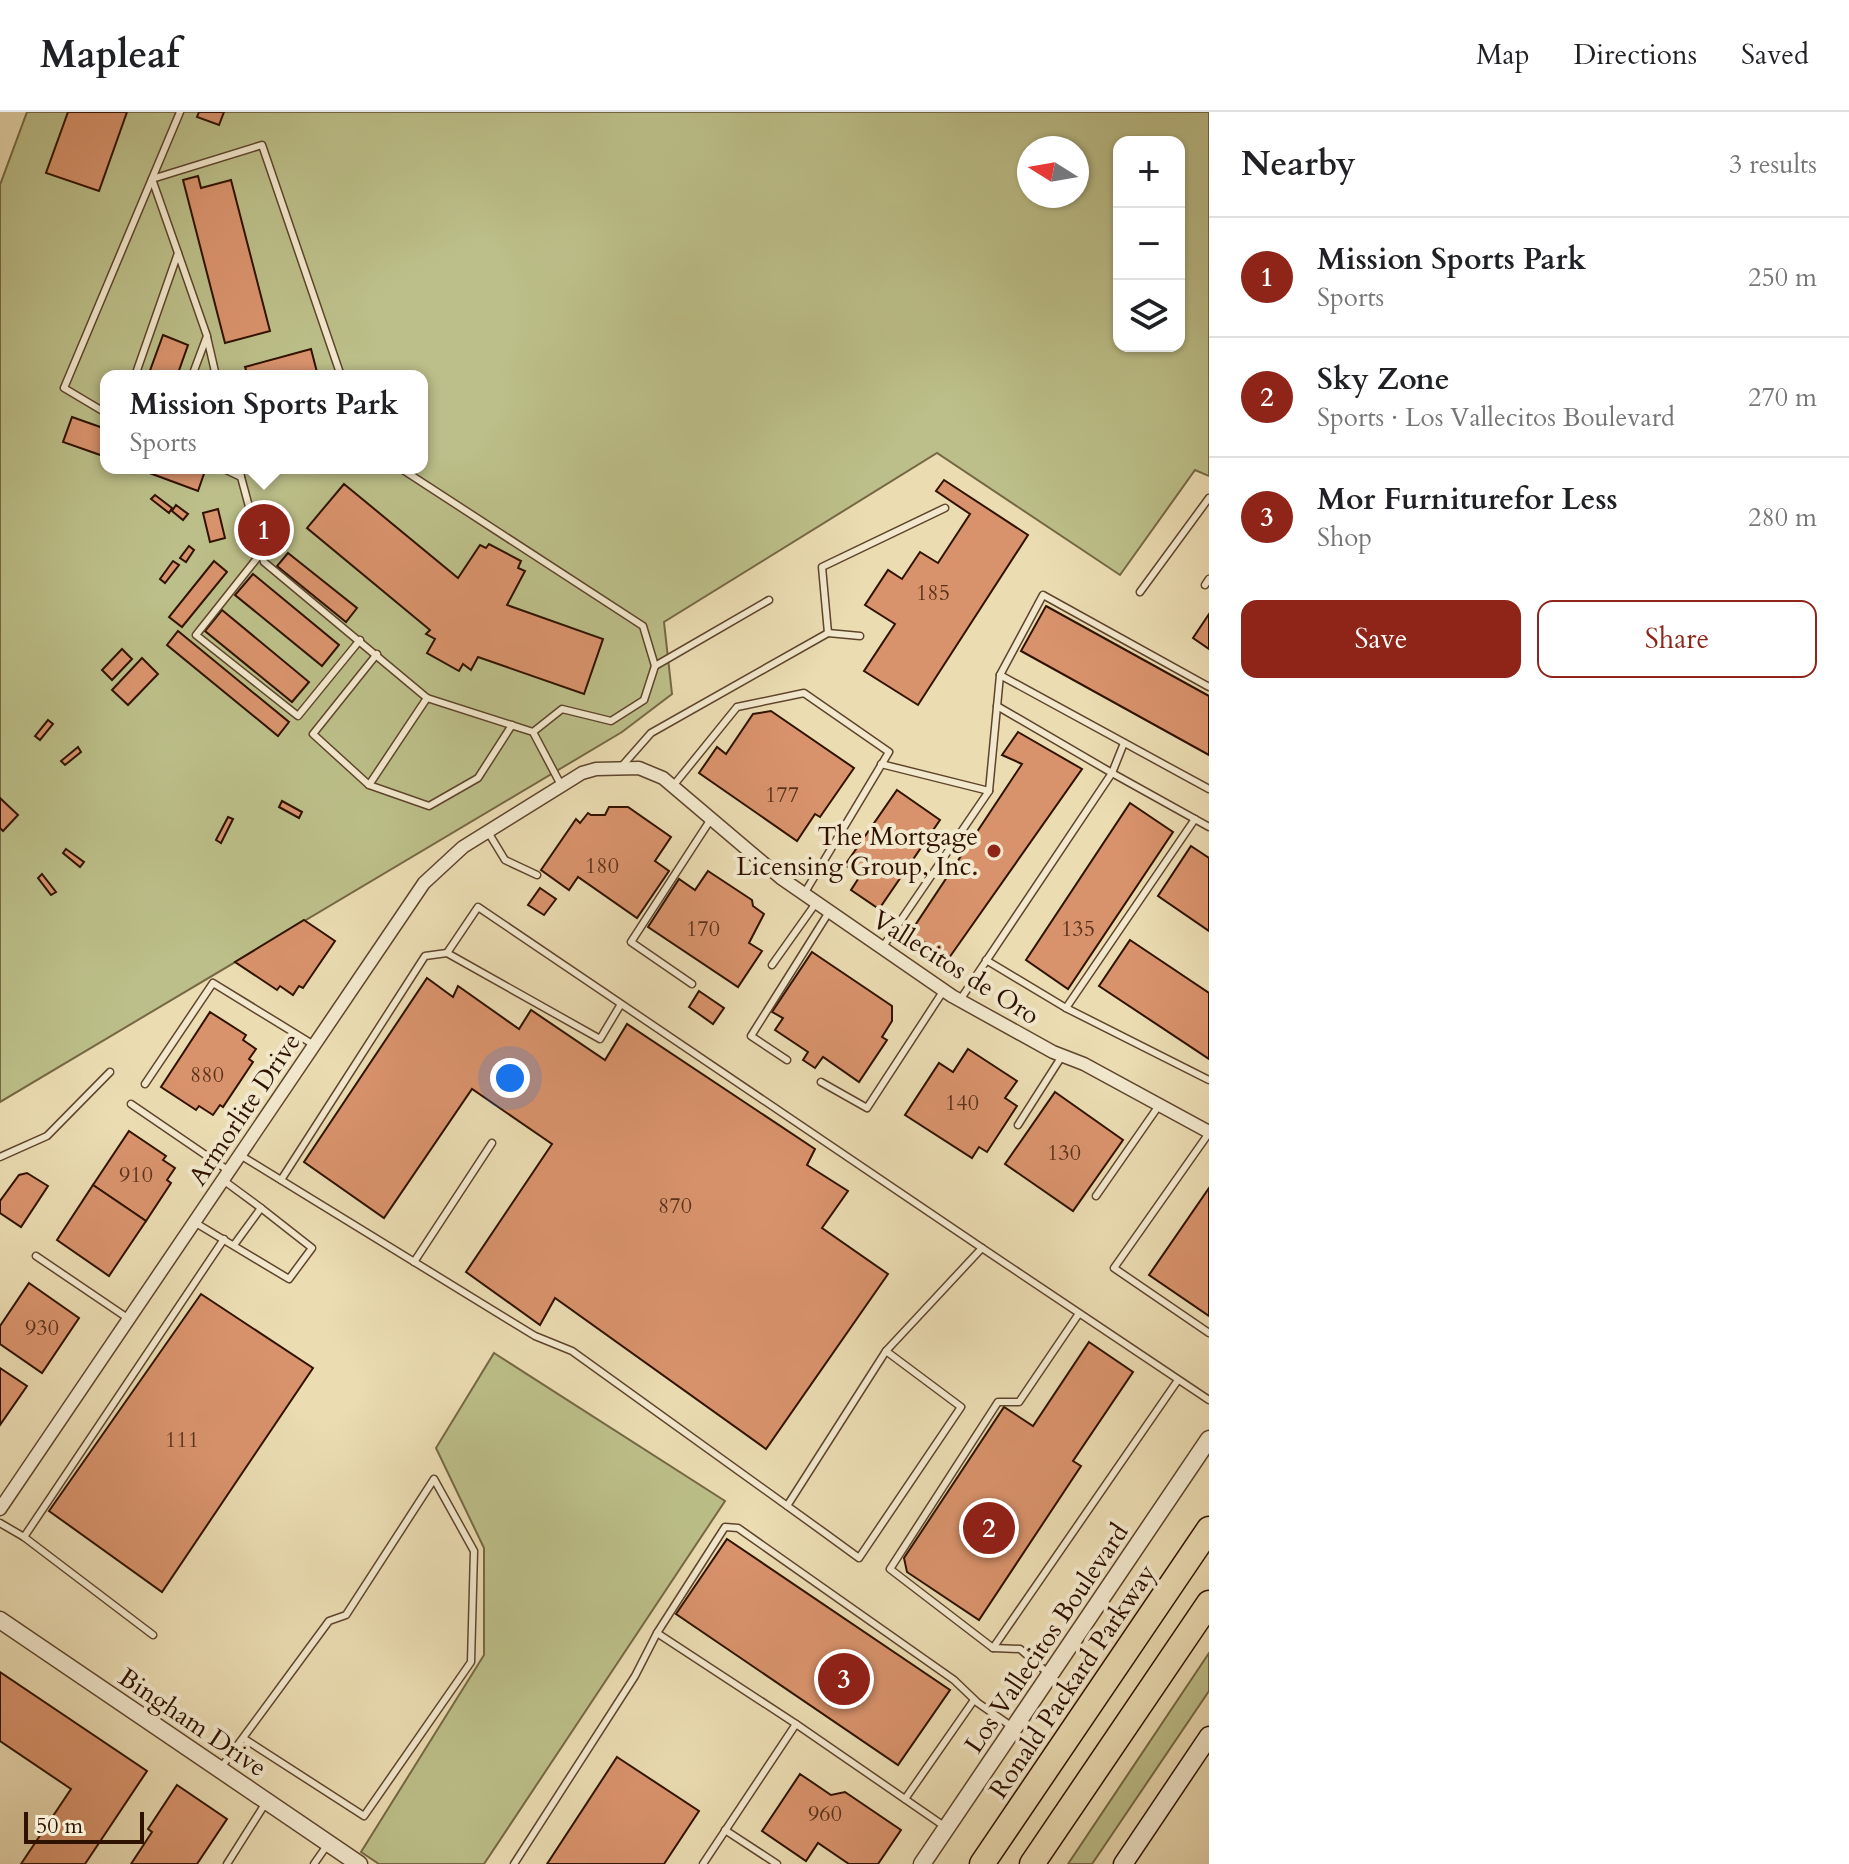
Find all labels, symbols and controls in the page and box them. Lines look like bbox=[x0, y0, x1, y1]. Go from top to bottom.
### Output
text: Mapleaf bbox=[40, 29, 179, 81]
text: Map bbox=[1476, 36, 1530, 74]
text: Directions bbox=[1574, 36, 1697, 74]
text: Saved bbox=[1741, 36, 1809, 74]
north arrow bbox=[1017, 136, 1089, 208]
map controls bbox=[1113, 136, 1185, 352]
button: + bbox=[1113, 136, 1185, 208]
text: Nearby bbox=[1241, 141, 1356, 187]
text: 3 results bbox=[1729, 147, 1817, 182]
button: − bbox=[1113, 208, 1185, 280]
text: Mission Sports Park bbox=[1317, 239, 1586, 280]
text: 1 bbox=[1260, 260, 1274, 295]
text: 250 m bbox=[1748, 260, 1817, 295]
button: layers bbox=[1113, 280, 1185, 352]
text: Sports bbox=[1317, 280, 1384, 315]
text: Sky Zone bbox=[1317, 359, 1450, 400]
popup bbox=[100, 370, 428, 474]
text: 2 bbox=[1260, 380, 1274, 415]
text: 270 m bbox=[1748, 380, 1817, 415]
text: Mission Sports Park bbox=[129, 384, 399, 425]
text: Sports · Los Vallecitos Boulevard bbox=[1317, 400, 1675, 435]
text: Sports bbox=[129, 425, 197, 460]
text: Mor Furniturefor Less bbox=[1317, 479, 1618, 520]
pin: 1 bbox=[238, 500, 290, 560]
text: 3 bbox=[1260, 500, 1274, 535]
text: 280 m bbox=[1748, 500, 1817, 535]
text: Shop bbox=[1317, 520, 1372, 555]
house number: 185 bbox=[916, 578, 950, 608]
button: Save bbox=[1241, 600, 1521, 678]
button: Share bbox=[1537, 600, 1817, 678]
house number: 177 bbox=[765, 780, 799, 810]
place label: The Mortgage Licensing Group, Inc. bbox=[736, 819, 978, 884]
marker: The Mortgage Licensing Group, Inc. bbox=[985, 842, 1003, 860]
house number: 180 bbox=[585, 851, 619, 881]
street label: Vallecitos de Oro bbox=[865, 902, 1046, 1033]
house number: 170 bbox=[686, 914, 720, 944]
house number: 135 bbox=[1061, 914, 1095, 944]
street label: Armorlite Drive bbox=[180, 1026, 309, 1193]
your location bbox=[490, 1058, 530, 1098]
house number: 880 bbox=[190, 1060, 224, 1090]
house number: 140 bbox=[945, 1088, 979, 1118]
house number: 130 bbox=[1047, 1138, 1081, 1168]
house number: 910 bbox=[119, 1160, 153, 1190]
house number: 870 bbox=[658, 1191, 692, 1221]
house number: 930 bbox=[25, 1313, 59, 1343]
house number: 111 bbox=[165, 1425, 199, 1455]
pin: 2 bbox=[963, 1498, 1015, 1558]
street label: Los Vallecitos Boulevard bbox=[956, 1516, 1137, 1760]
street label: Ronald Packard Parkway bbox=[981, 1557, 1164, 1805]
pin: 3 bbox=[818, 1649, 870, 1709]
street label: Bingham Drive bbox=[112, 1660, 274, 1785]
house number: 960 bbox=[808, 1799, 842, 1829]
scale bar bbox=[24, 1808, 144, 1844]
text: 50 m bbox=[36, 1811, 83, 1841]

